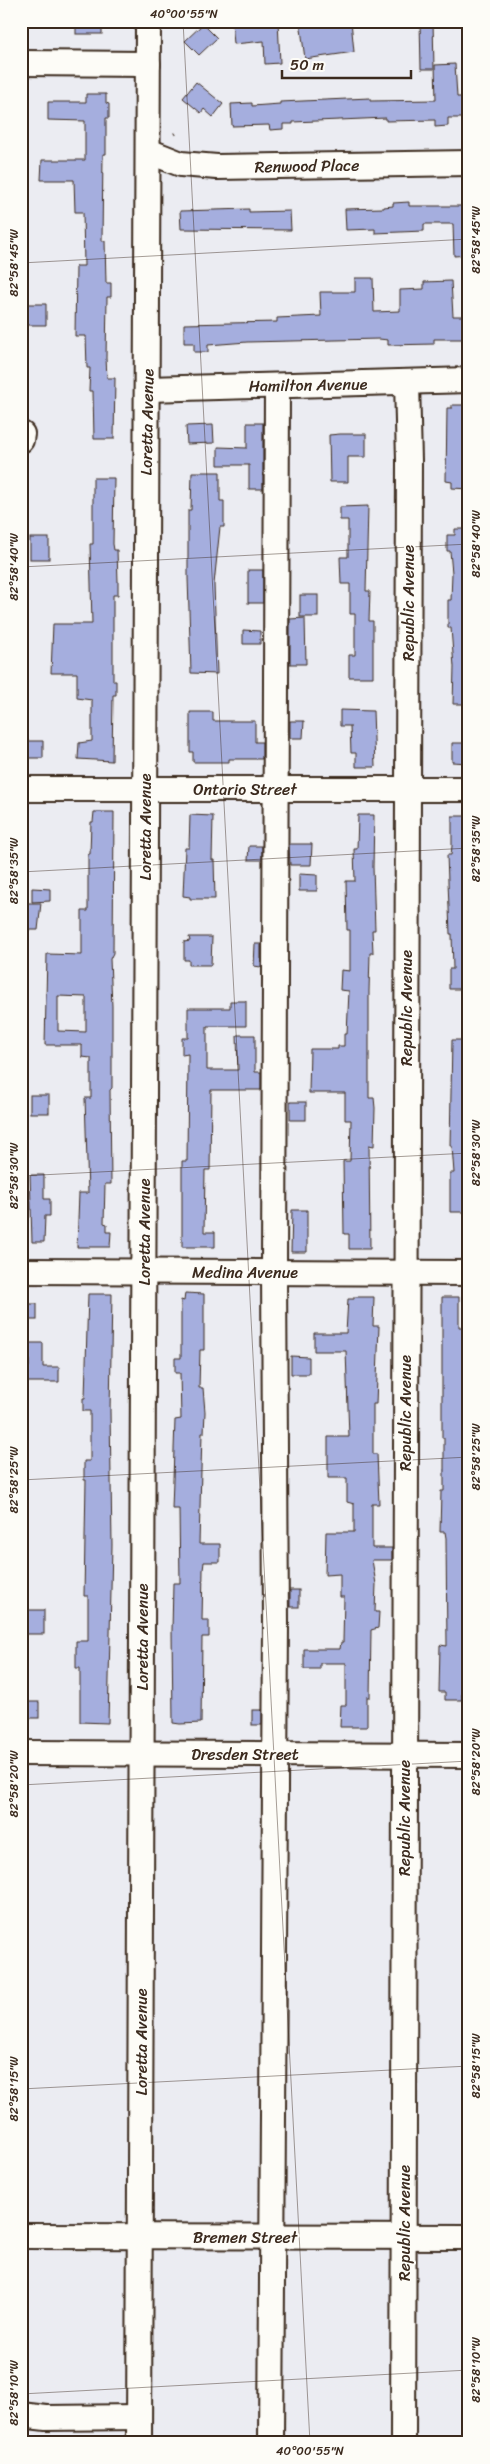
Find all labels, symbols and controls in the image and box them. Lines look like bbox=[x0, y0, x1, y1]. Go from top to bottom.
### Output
text: 40°00'55"N bbox=[150, 3, 219, 25]
scale bar bbox=[282, 48, 411, 80]
text: 50 m bbox=[290, 52, 325, 78]
street label: Renwood Place bbox=[254, 151, 360, 181]
text: 82°58'45"W bbox=[465, 206, 487, 274]
text: 82°58'45"W bbox=[3, 229, 25, 297]
street label: Loretta Avenue bbox=[132, 368, 162, 476]
street label: Hamilton Avenue bbox=[248, 369, 368, 401]
text: 82°58'40"W bbox=[465, 509, 487, 578]
text: 82°58'40"W bbox=[3, 532, 25, 601]
street label: Republic Avenue bbox=[394, 545, 423, 661]
street label: Loretta Avenue bbox=[131, 773, 160, 880]
street label: Ontario Street bbox=[193, 775, 297, 804]
text: 82°58'35"W bbox=[465, 815, 487, 882]
text: 82°58'35"W bbox=[3, 837, 25, 904]
street label: Republic Avenue bbox=[392, 950, 421, 1066]
text: 82°58'30"W bbox=[465, 1119, 487, 1186]
text: 82°58'30"W bbox=[3, 1142, 25, 1209]
street label: Loretta Avenue bbox=[130, 1178, 159, 1285]
street label: Medina Avenue bbox=[192, 1258, 298, 1287]
street label: Republic Avenue bbox=[391, 1355, 420, 1471]
text: 82°58'25"W bbox=[465, 1423, 487, 1490]
text: 82°58'25"W bbox=[3, 1446, 25, 1513]
street label: Loretta Avenue bbox=[128, 1583, 157, 1690]
text: 82°58'20"W bbox=[465, 1728, 487, 1796]
street label: Dresden Street bbox=[191, 1740, 299, 1769]
text: 82°58'20"W bbox=[3, 1750, 25, 1818]
street label: Republic Avenue bbox=[390, 1760, 419, 1876]
street label: Loretta Avenue bbox=[127, 1988, 156, 2095]
text: 82°58'15"W bbox=[465, 2033, 487, 2099]
text: 82°58'15"W bbox=[3, 2056, 25, 2122]
street label: Republic Avenue bbox=[390, 2165, 419, 2281]
street label: Bremen Street bbox=[193, 2223, 298, 2252]
text: 82°58'10"W bbox=[465, 2337, 487, 2403]
text: 82°58'10"W bbox=[3, 2360, 25, 2426]
text: 40°00'55"N bbox=[276, 2440, 345, 2462]

